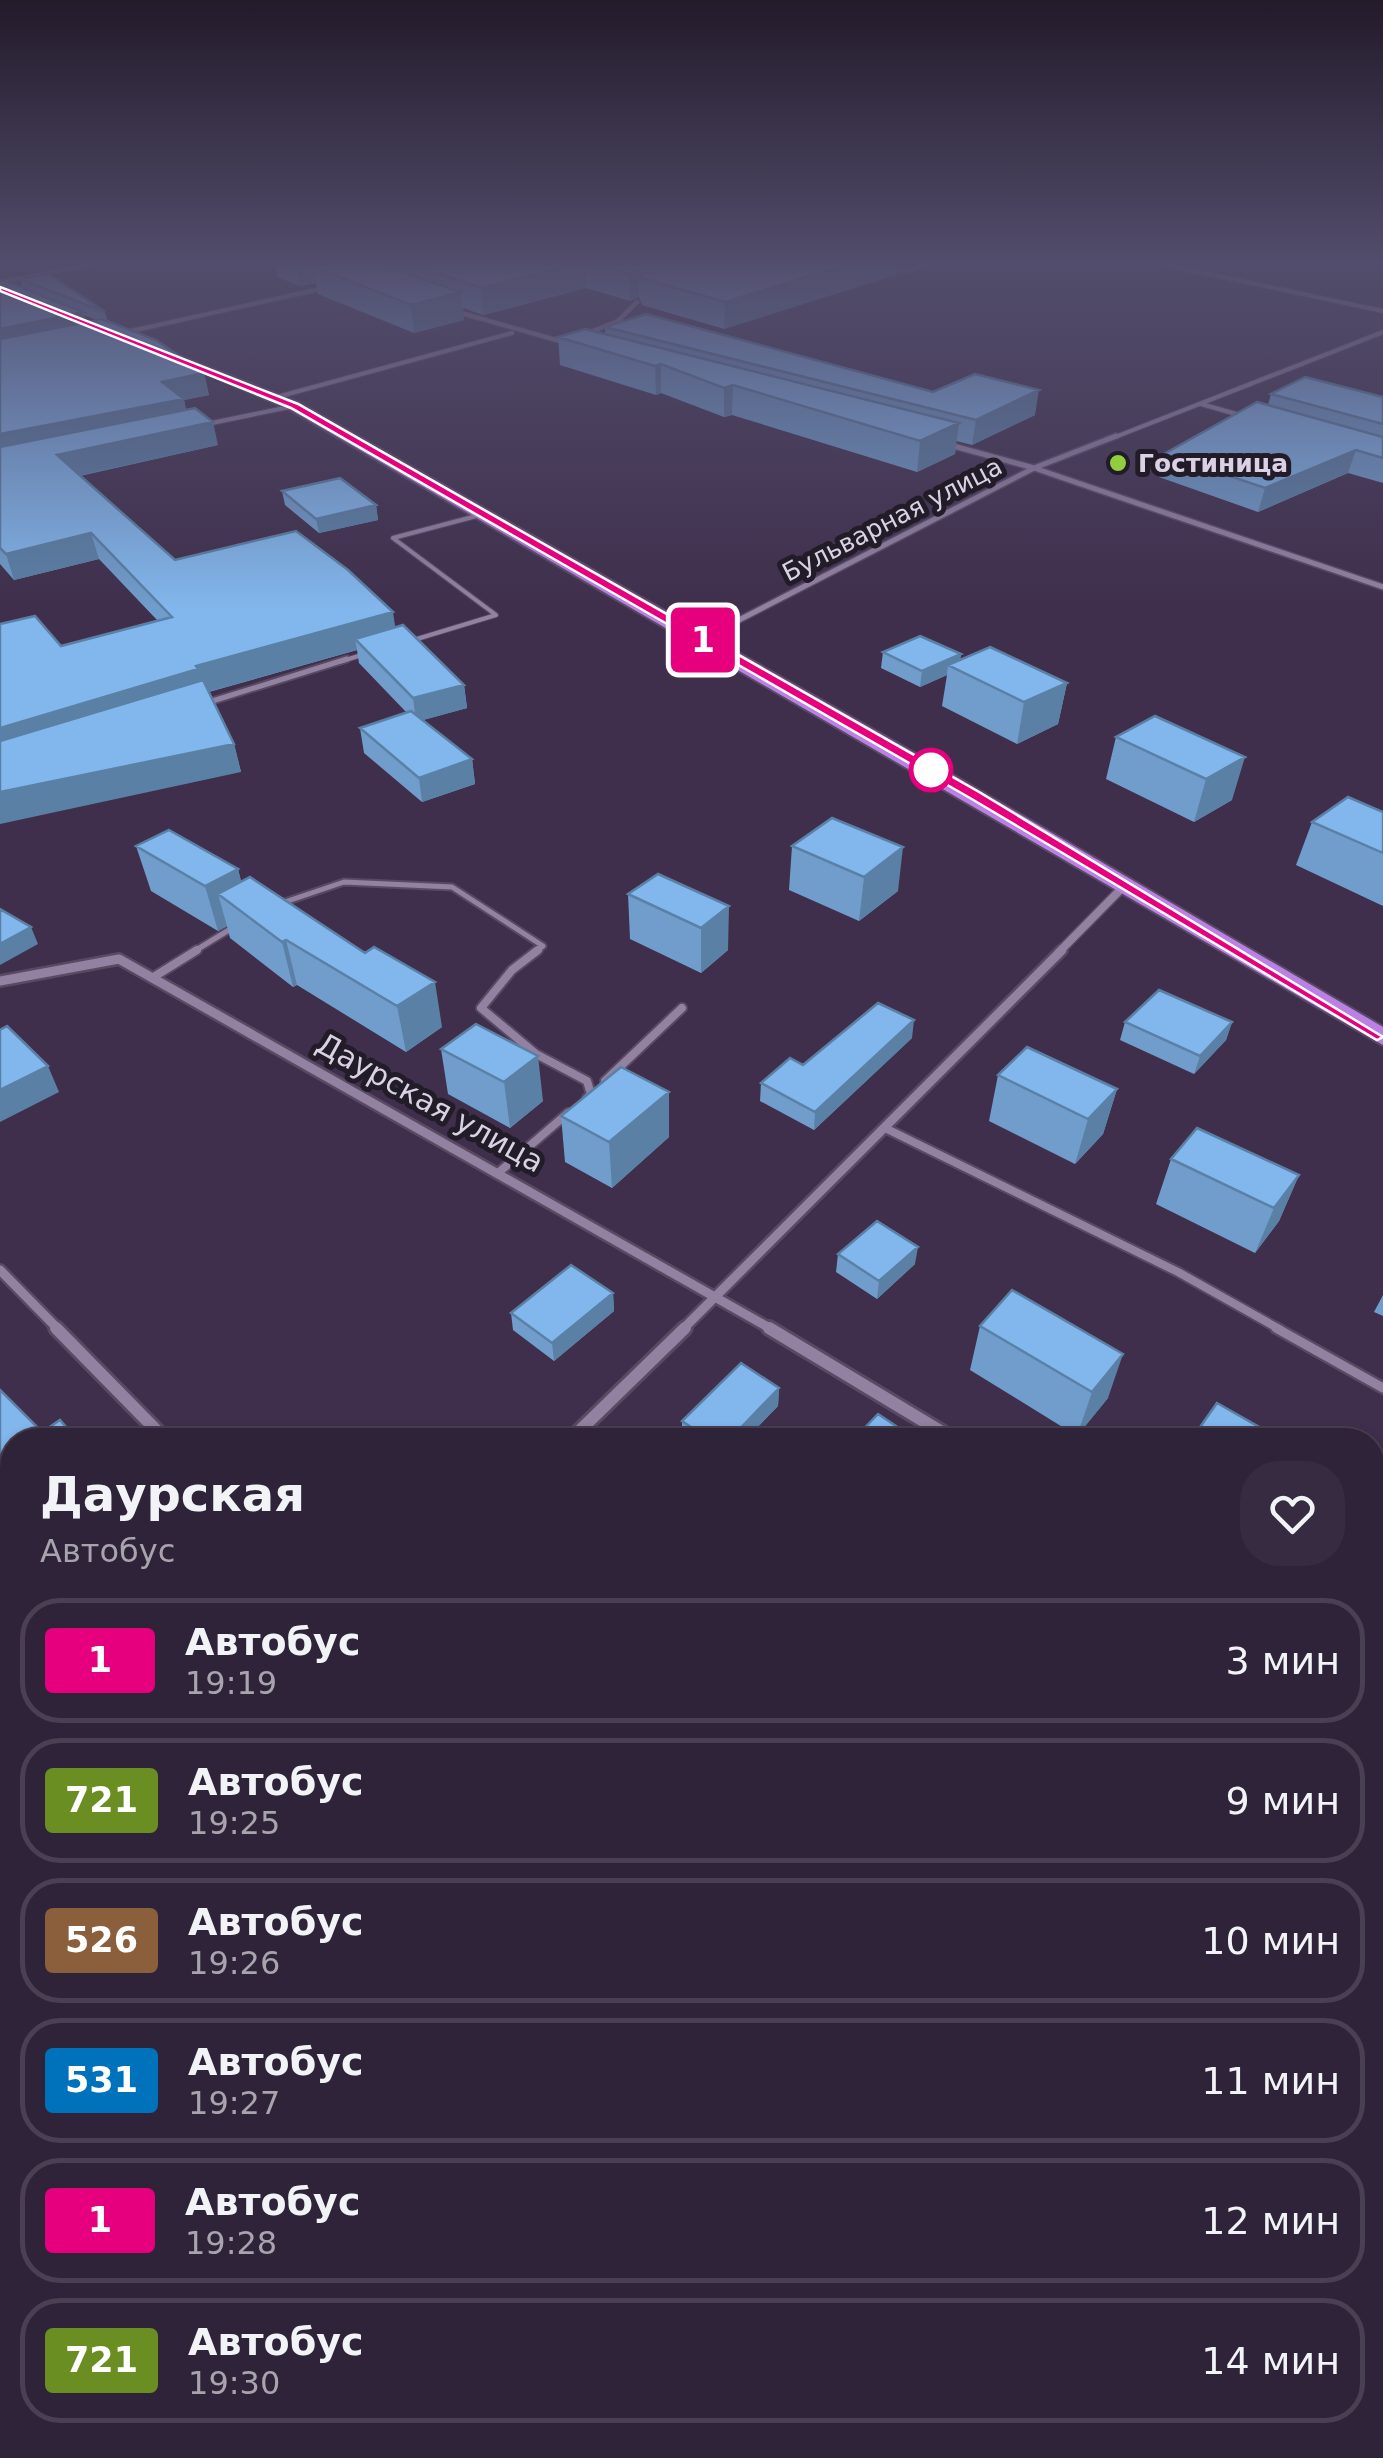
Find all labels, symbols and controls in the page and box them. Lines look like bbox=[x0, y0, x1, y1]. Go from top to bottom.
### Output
place label: Гостиница bbox=[1138, 449, 1288, 478]
street label: Бульварная улица bbox=[778, 451, 1007, 587]
marker: Гостиница bbox=[1107, 452, 1129, 474]
line badge: 1 bbox=[670, 608, 736, 672]
text: 1 bbox=[691, 620, 715, 660]
unlabelled marker bbox=[910, 749, 952, 791]
street label: Даурская улица bbox=[310, 1026, 550, 1180]
button: heart bbox=[1240, 1461, 1345, 1566]
text: Даурская bbox=[40, 1466, 305, 1522]
text: Автобус bbox=[40, 1532, 175, 1570]
text: Автобус bbox=[185, 1620, 360, 1664]
text: 3 мин bbox=[1226, 1639, 1340, 1683]
text: 1 bbox=[88, 1640, 112, 1680]
text: 19:19 bbox=[185, 1664, 277, 1702]
text: Автобус bbox=[188, 1760, 363, 1804]
text: 9 мин bbox=[1226, 1779, 1340, 1823]
text: 721 bbox=[65, 1780, 138, 1820]
text: 19:25 bbox=[188, 1804, 280, 1842]
text: Автобус bbox=[188, 1900, 363, 1944]
text: 10 мин bbox=[1201, 1919, 1340, 1963]
text: 526 bbox=[65, 1920, 138, 1960]
text: 19:26 bbox=[188, 1944, 280, 1982]
text: Автобус bbox=[188, 2040, 363, 2084]
text: 11 мин bbox=[1201, 2059, 1340, 2103]
text: 531 bbox=[65, 2060, 138, 2100]
text: 19:27 bbox=[188, 2084, 280, 2122]
text: Автобус bbox=[185, 2180, 360, 2224]
text: 12 мин bbox=[1201, 2199, 1340, 2243]
text: 1 bbox=[88, 2200, 112, 2240]
text: 19:28 bbox=[185, 2224, 277, 2262]
text: Автобус bbox=[188, 2320, 363, 2364]
text: 14 мин bbox=[1201, 2339, 1340, 2383]
text: 721 bbox=[65, 2340, 138, 2380]
text: 19:30 bbox=[188, 2364, 280, 2402]

